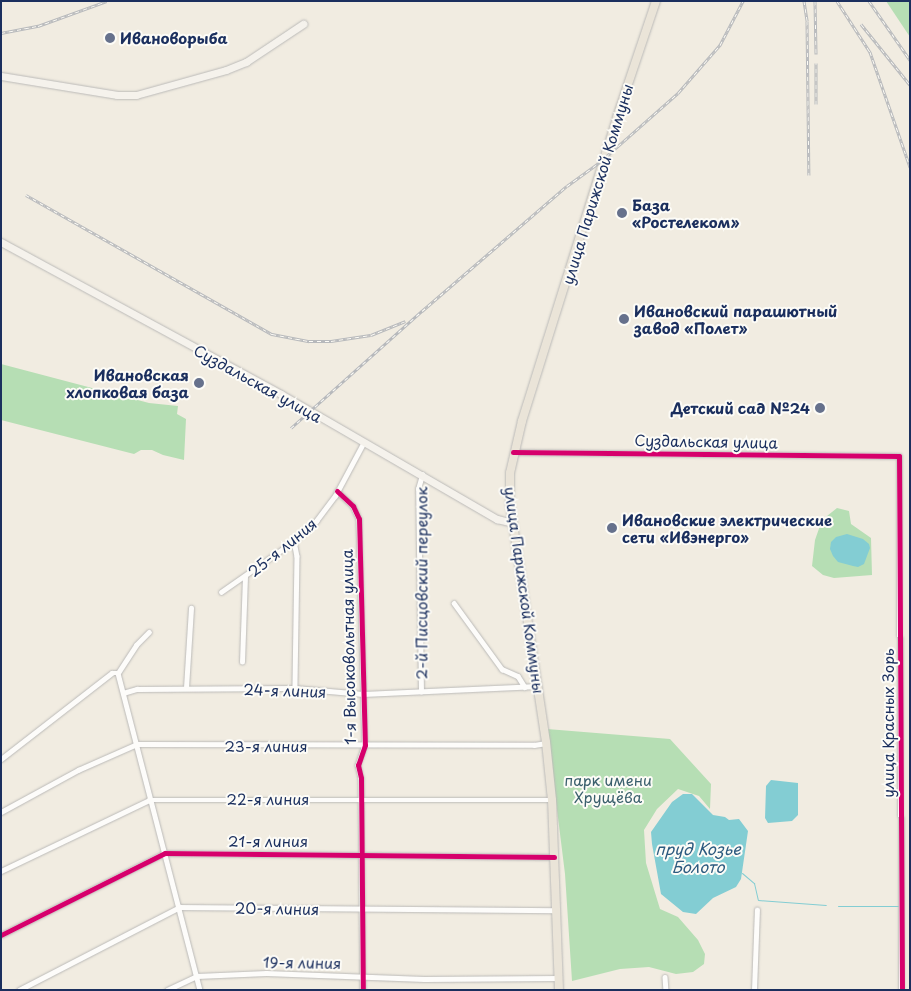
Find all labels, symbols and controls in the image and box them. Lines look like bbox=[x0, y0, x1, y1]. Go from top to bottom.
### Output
place label: Ивановорыба bbox=[120, 29, 228, 47]
marker: Ивановорыба bbox=[104, 32, 116, 44]
street label: улица Парижской Коммуны bbox=[558, 81, 636, 287]
place label: База «Ростелеком» bbox=[632, 195, 739, 230]
marker: База «Ростелеком» bbox=[616, 207, 628, 219]
place label: Ивановский парашютный завод «Полет» bbox=[634, 301, 838, 336]
marker: Ивановский парашютный завод «Полет» bbox=[618, 313, 630, 325]
street label: Суздальская улица bbox=[190, 340, 326, 426]
place label: Ивановская хлопковая база bbox=[67, 365, 189, 400]
marker: Ивановская хлопковая база bbox=[193, 377, 205, 389]
place label: Детский сад №24 bbox=[670, 399, 810, 417]
marker: Детский сад №24 bbox=[814, 402, 826, 414]
street label: Суздальская улица bbox=[633, 431, 779, 451]
street label: улица Парижской Коммуны bbox=[502, 485, 548, 695]
street label: 2-й Писцовский переулок bbox=[412, 486, 430, 680]
place label: Ивановские электрические сети «Ивэнерго» bbox=[622, 510, 833, 545]
street label: 25-я линия bbox=[244, 514, 320, 580]
marker: Ивановские электрические сети «Ивэнерго» bbox=[606, 522, 618, 534]
street label: 1-я Высоковольтная улица bbox=[337, 548, 359, 746]
street label: улица Красных Зорь bbox=[879, 647, 897, 799]
street label: 24-я линия bbox=[243, 680, 327, 700]
street label: 23-я линия bbox=[224, 737, 308, 755]
park label: парк имени Хрущёва bbox=[564, 770, 652, 805]
street label: 22-я линия bbox=[226, 790, 310, 808]
street label: 21-я линия bbox=[228, 832, 308, 850]
water label: пруд Козье Болото bbox=[655, 838, 741, 876]
street label: 20-я линия bbox=[235, 898, 319, 918]
street label: 19-я линия bbox=[262, 952, 342, 972]

